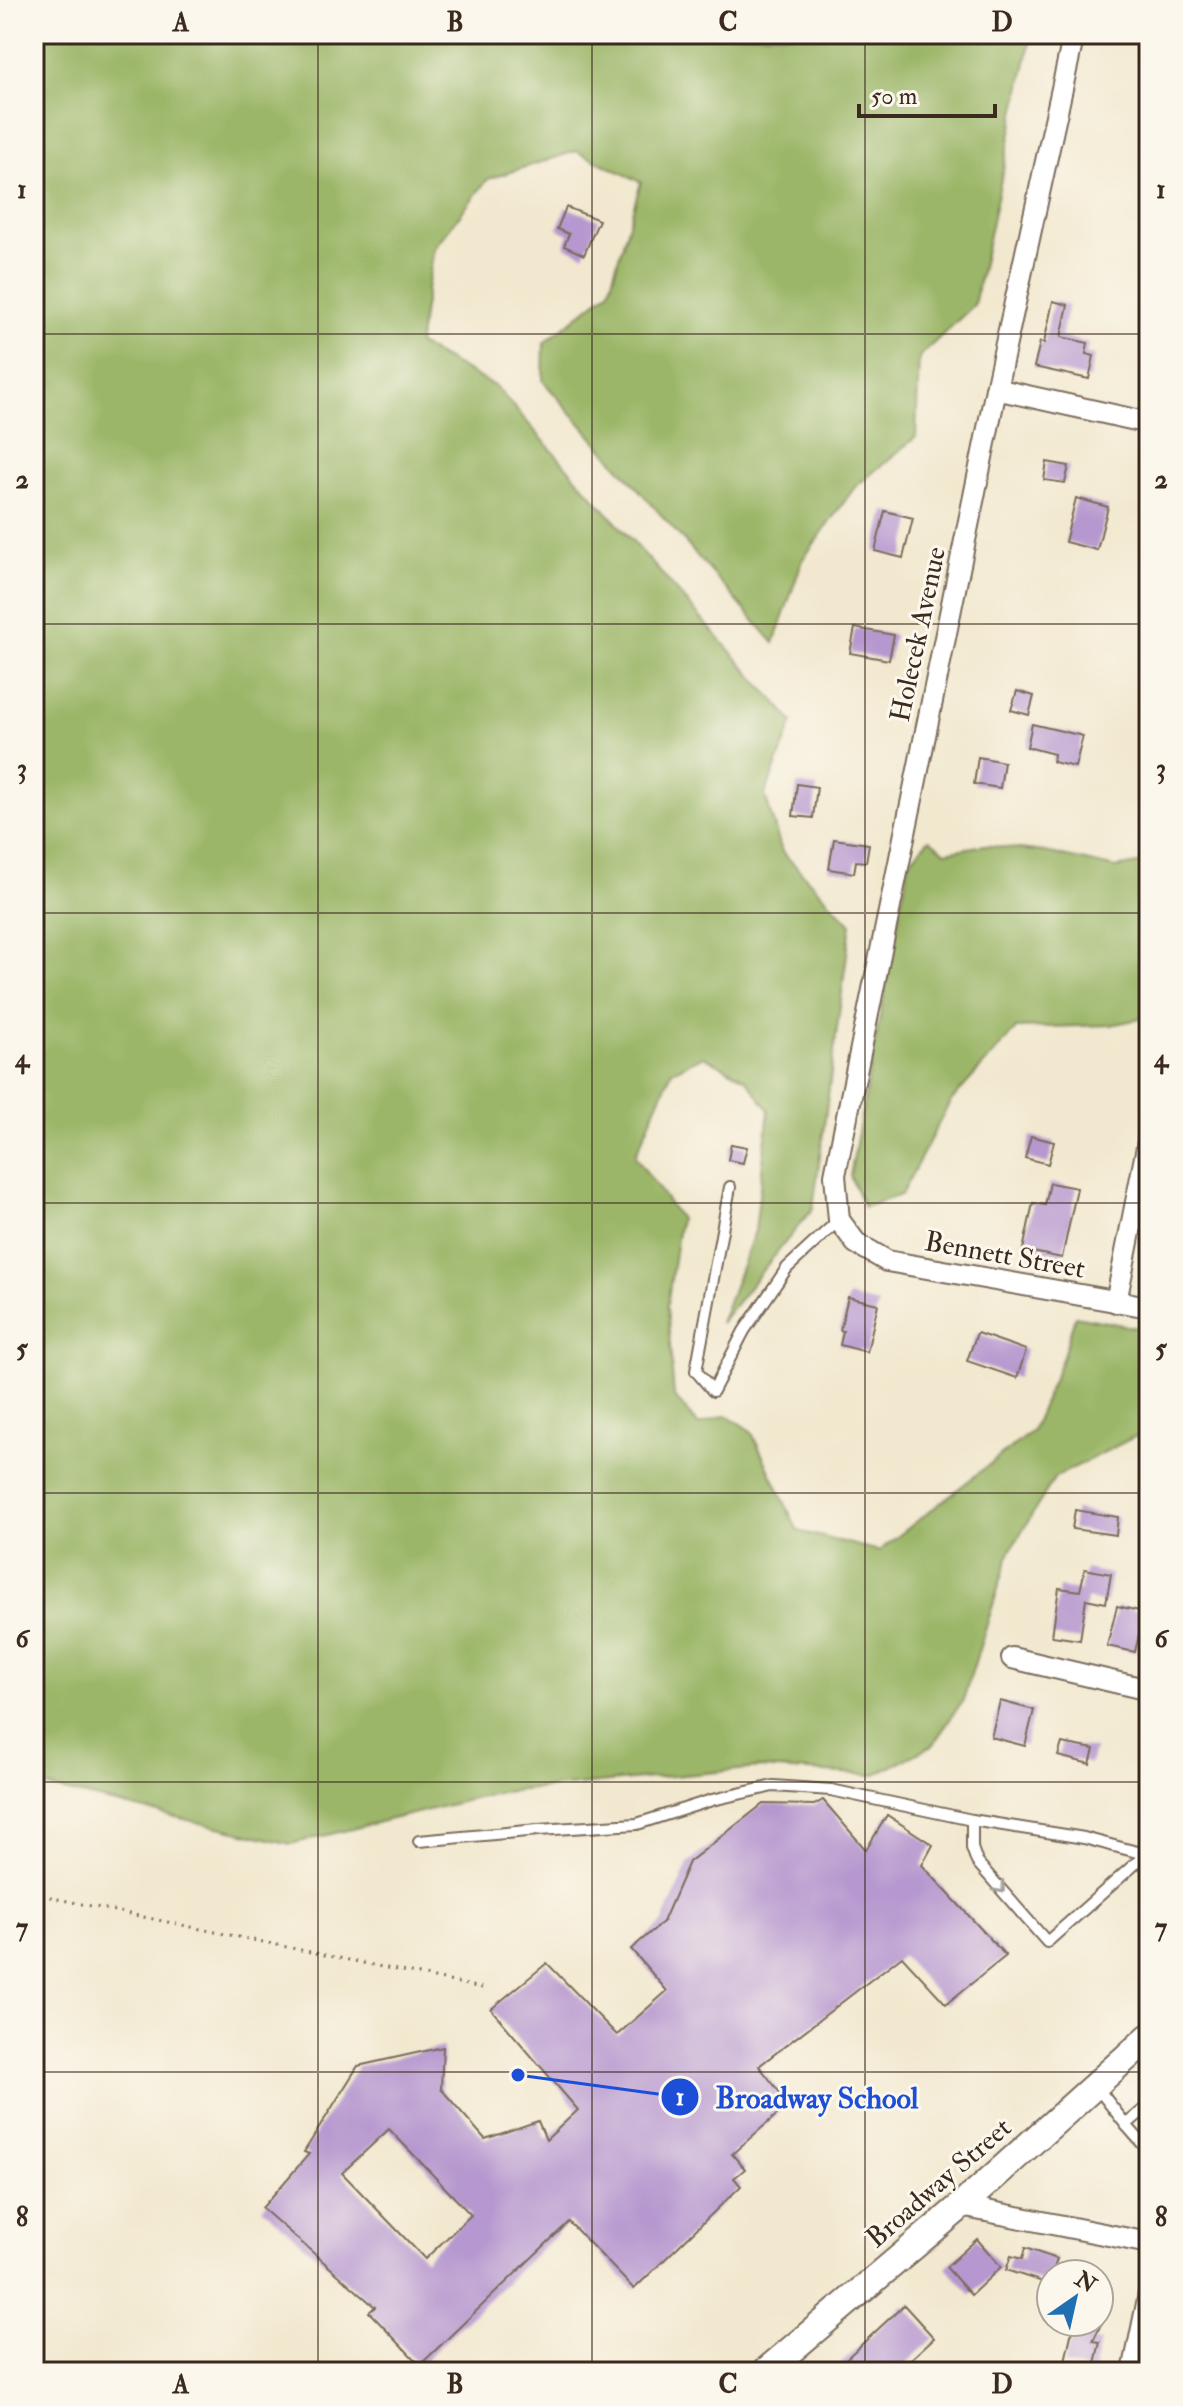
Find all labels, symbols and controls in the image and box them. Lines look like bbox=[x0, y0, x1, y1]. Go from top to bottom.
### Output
text: A bbox=[172, 7, 190, 39]
text: B bbox=[446, 7, 464, 39]
text: C bbox=[718, 7, 738, 39]
text: D bbox=[991, 7, 1013, 39]
scale bar bbox=[859, 68, 995, 118]
text: 50 m bbox=[871, 81, 918, 112]
text: 1 bbox=[17, 174, 27, 206]
text: 1 bbox=[1156, 174, 1166, 206]
text: 2 bbox=[15, 464, 29, 496]
text: 2 bbox=[1154, 464, 1168, 496]
street label: Holecek Avenue bbox=[883, 543, 954, 725]
text: 3 bbox=[17, 753, 27, 785]
text: 3 bbox=[1156, 753, 1166, 785]
text: 4 bbox=[14, 1043, 31, 1075]
text: 4 bbox=[1153, 1043, 1170, 1075]
street label: Bennett Street bbox=[922, 1224, 1088, 1287]
text: 5 bbox=[16, 1333, 28, 1365]
text: 5 bbox=[1155, 1333, 1167, 1365]
text: 6 bbox=[15, 1623, 30, 1655]
text: 6 bbox=[1154, 1623, 1169, 1655]
one-way arrow bbox=[990, 1879, 1005, 1894]
text: 7 bbox=[16, 1912, 28, 1944]
text: 7 bbox=[1155, 1912, 1167, 1944]
callout: Broadway School bbox=[660, 2070, 935, 2124]
text: Broadway School bbox=[716, 2080, 919, 2117]
text: 1 bbox=[676, 2082, 684, 2113]
street label: Broadway Street bbox=[859, 2110, 1019, 2256]
text: 8 bbox=[16, 2202, 28, 2234]
text: 8 bbox=[1155, 2202, 1167, 2234]
north arrow bbox=[1035, 2258, 1115, 2338]
text: N bbox=[1069, 2265, 1102, 2300]
text: A bbox=[172, 2369, 190, 2401]
text: B bbox=[446, 2369, 464, 2401]
text: C bbox=[718, 2369, 738, 2401]
text: D bbox=[991, 2369, 1013, 2401]

